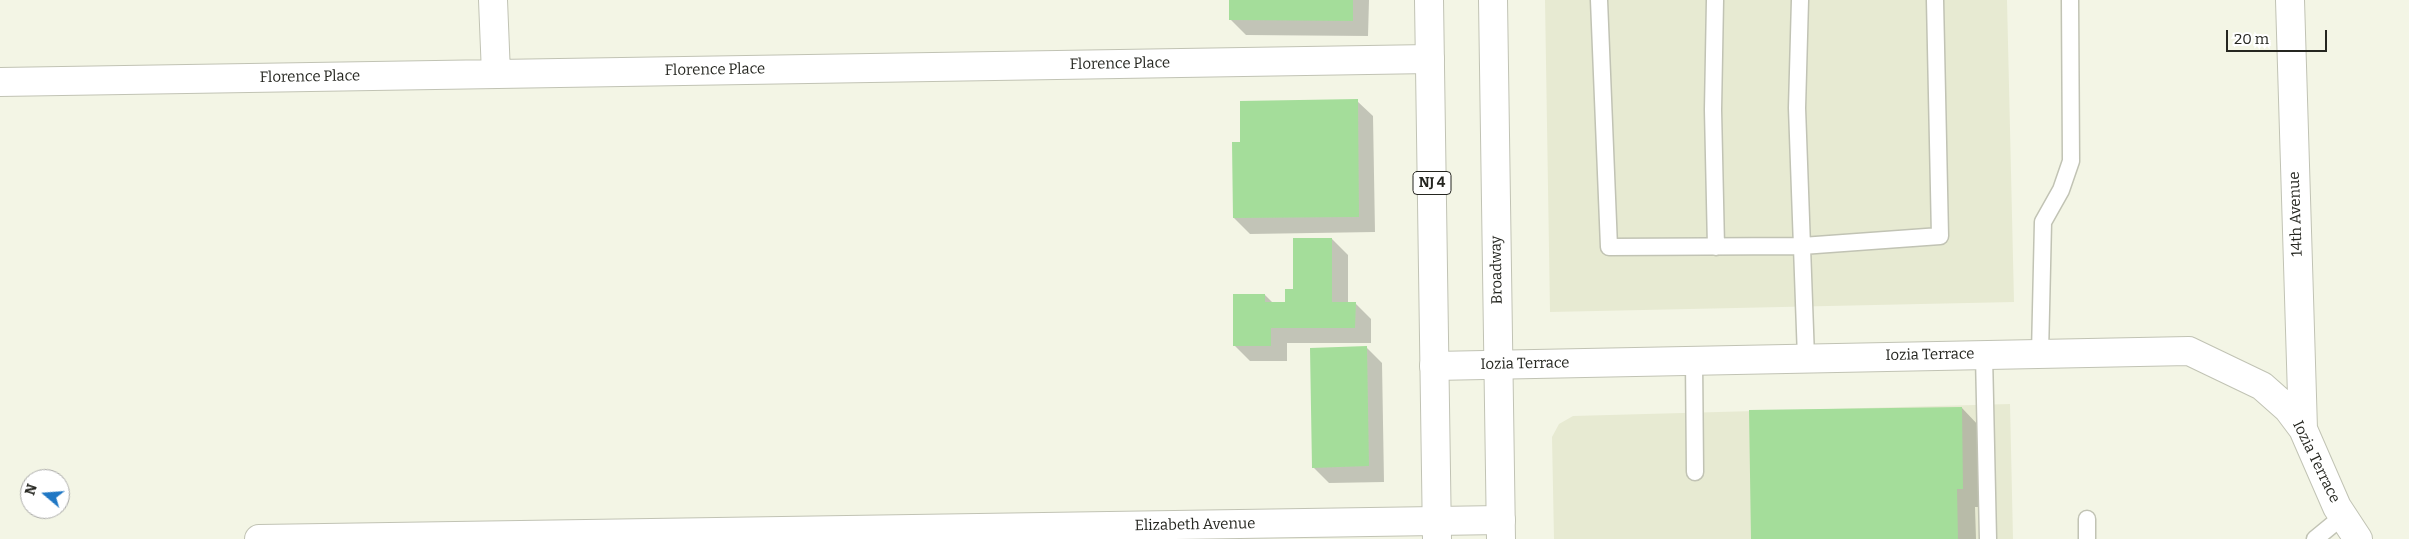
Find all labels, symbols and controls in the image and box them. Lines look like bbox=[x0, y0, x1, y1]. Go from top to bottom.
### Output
scale bar bbox=[2229, 20, 2330, 52]
text: 20 m bbox=[2234, 30, 2269, 48]
street label: Florence Place bbox=[1070, 54, 1170, 74]
street label: Florence Place bbox=[665, 60, 765, 80]
street label: Florence Place bbox=[260, 67, 360, 87]
street label: 14th Avenue bbox=[2286, 171, 2306, 257]
road number: NJ 4 bbox=[1413, 172, 1451, 194]
street label: Broadway bbox=[1487, 236, 1507, 304]
street label: Iozia Terrace bbox=[1885, 345, 1975, 365]
street label: Iozia Terrace bbox=[1480, 354, 1570, 374]
street label: Iozia Terrace bbox=[2288, 418, 2344, 506]
north arrow bbox=[20, 469, 70, 519]
text: N bbox=[21, 482, 41, 497]
street label: Elizabeth Avenue bbox=[1134, 515, 1256, 535]

